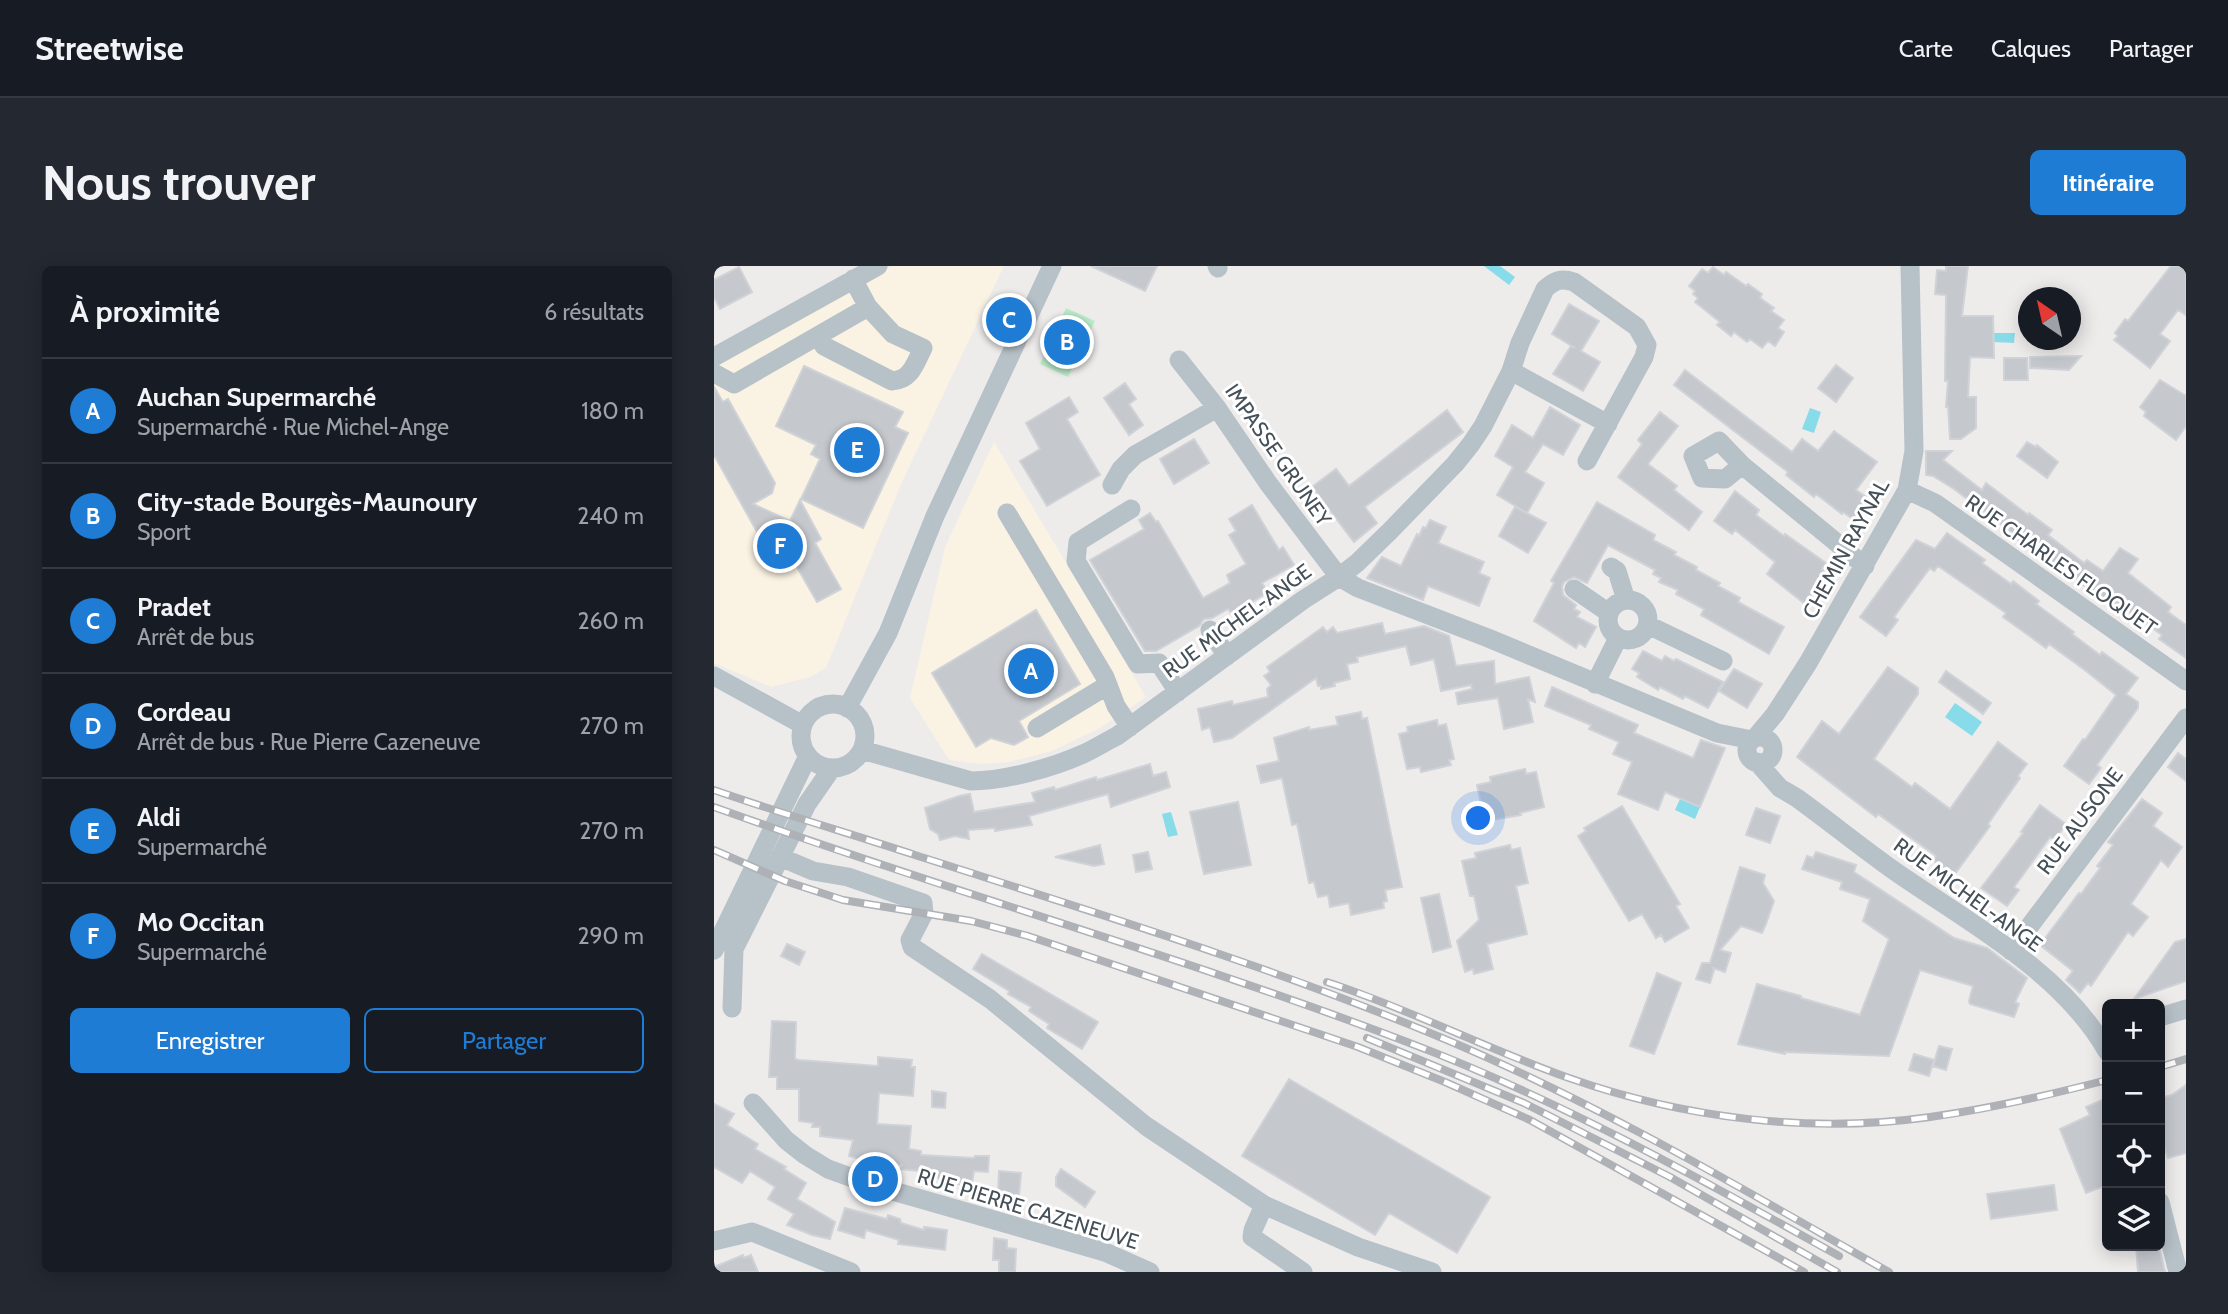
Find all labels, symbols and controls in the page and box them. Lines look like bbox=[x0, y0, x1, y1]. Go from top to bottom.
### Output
text: Streetwise bbox=[35, 28, 184, 68]
text: Carte bbox=[1899, 34, 1953, 63]
text: Calques bbox=[1991, 34, 2071, 63]
text: Partager bbox=[2109, 34, 2193, 63]
button: Itinéraire bbox=[2030, 150, 2186, 215]
text: Nous trouver bbox=[42, 153, 316, 212]
north arrow bbox=[2018, 287, 2081, 350]
text: À proximité bbox=[70, 293, 220, 330]
pin: C bbox=[986, 294, 1032, 346]
text: 6 résultats bbox=[544, 298, 644, 326]
pin: B bbox=[1044, 316, 1090, 368]
street label: IMPASSE GRUNEY bbox=[1220, 379, 1337, 531]
text: Auchan Supermarché bbox=[137, 381, 376, 413]
text: A bbox=[86, 397, 100, 425]
text: 180 m bbox=[581, 397, 644, 425]
text: Supermarché · Rue Michel-Ange bbox=[137, 413, 449, 441]
pin: E bbox=[834, 424, 880, 476]
street label: CHEMIN RAYNAL bbox=[1797, 474, 1894, 623]
text: City-stade Bourgès-Maunoury bbox=[137, 486, 477, 518]
street label: RUE CHARLES FLOQUET bbox=[1961, 489, 2162, 640]
text: B bbox=[86, 502, 100, 530]
text: 240 m bbox=[577, 502, 644, 530]
text: Sport bbox=[137, 518, 191, 546]
pin: F bbox=[757, 520, 803, 572]
street label: RUE MICHEL-ANGE bbox=[1158, 558, 1316, 683]
text: Pradet bbox=[137, 591, 211, 623]
text: C bbox=[86, 607, 100, 635]
text: 260 m bbox=[577, 607, 644, 635]
text: Arrêt de bus bbox=[137, 623, 254, 651]
pin: A bbox=[1008, 645, 1054, 697]
text: Cordeau bbox=[137, 696, 231, 728]
text: D bbox=[85, 712, 101, 740]
text: 270 m bbox=[579, 712, 644, 740]
text: Arrêt de bus · Rue Pierre Cazeneuve bbox=[137, 728, 481, 756]
street label: RUE AUSONE bbox=[2031, 763, 2128, 879]
text: Aldi bbox=[137, 801, 181, 833]
your location bbox=[1461, 801, 1495, 835]
text: E bbox=[86, 817, 100, 845]
text: 270 m bbox=[579, 817, 644, 845]
street label: RUE MICHEL-ANGE bbox=[1889, 832, 2047, 957]
text: Supermarché bbox=[137, 833, 267, 861]
text: Mo Occitan bbox=[137, 906, 265, 938]
text: F bbox=[87, 922, 99, 950]
text: 290 m bbox=[577, 922, 644, 950]
text: Supermarché bbox=[137, 938, 267, 966]
map controls bbox=[2102, 999, 2165, 1251]
button: + bbox=[2102, 999, 2165, 1062]
button: Enregistrer bbox=[70, 1008, 350, 1073]
button: Partager bbox=[364, 1008, 644, 1073]
button: − bbox=[2102, 1062, 2165, 1125]
button: locate bbox=[2102, 1125, 2165, 1188]
pin: D bbox=[852, 1153, 898, 1205]
street label: RUE PIERRE CAZENEUVE bbox=[915, 1163, 1142, 1254]
button: layers bbox=[2102, 1188, 2165, 1251]

